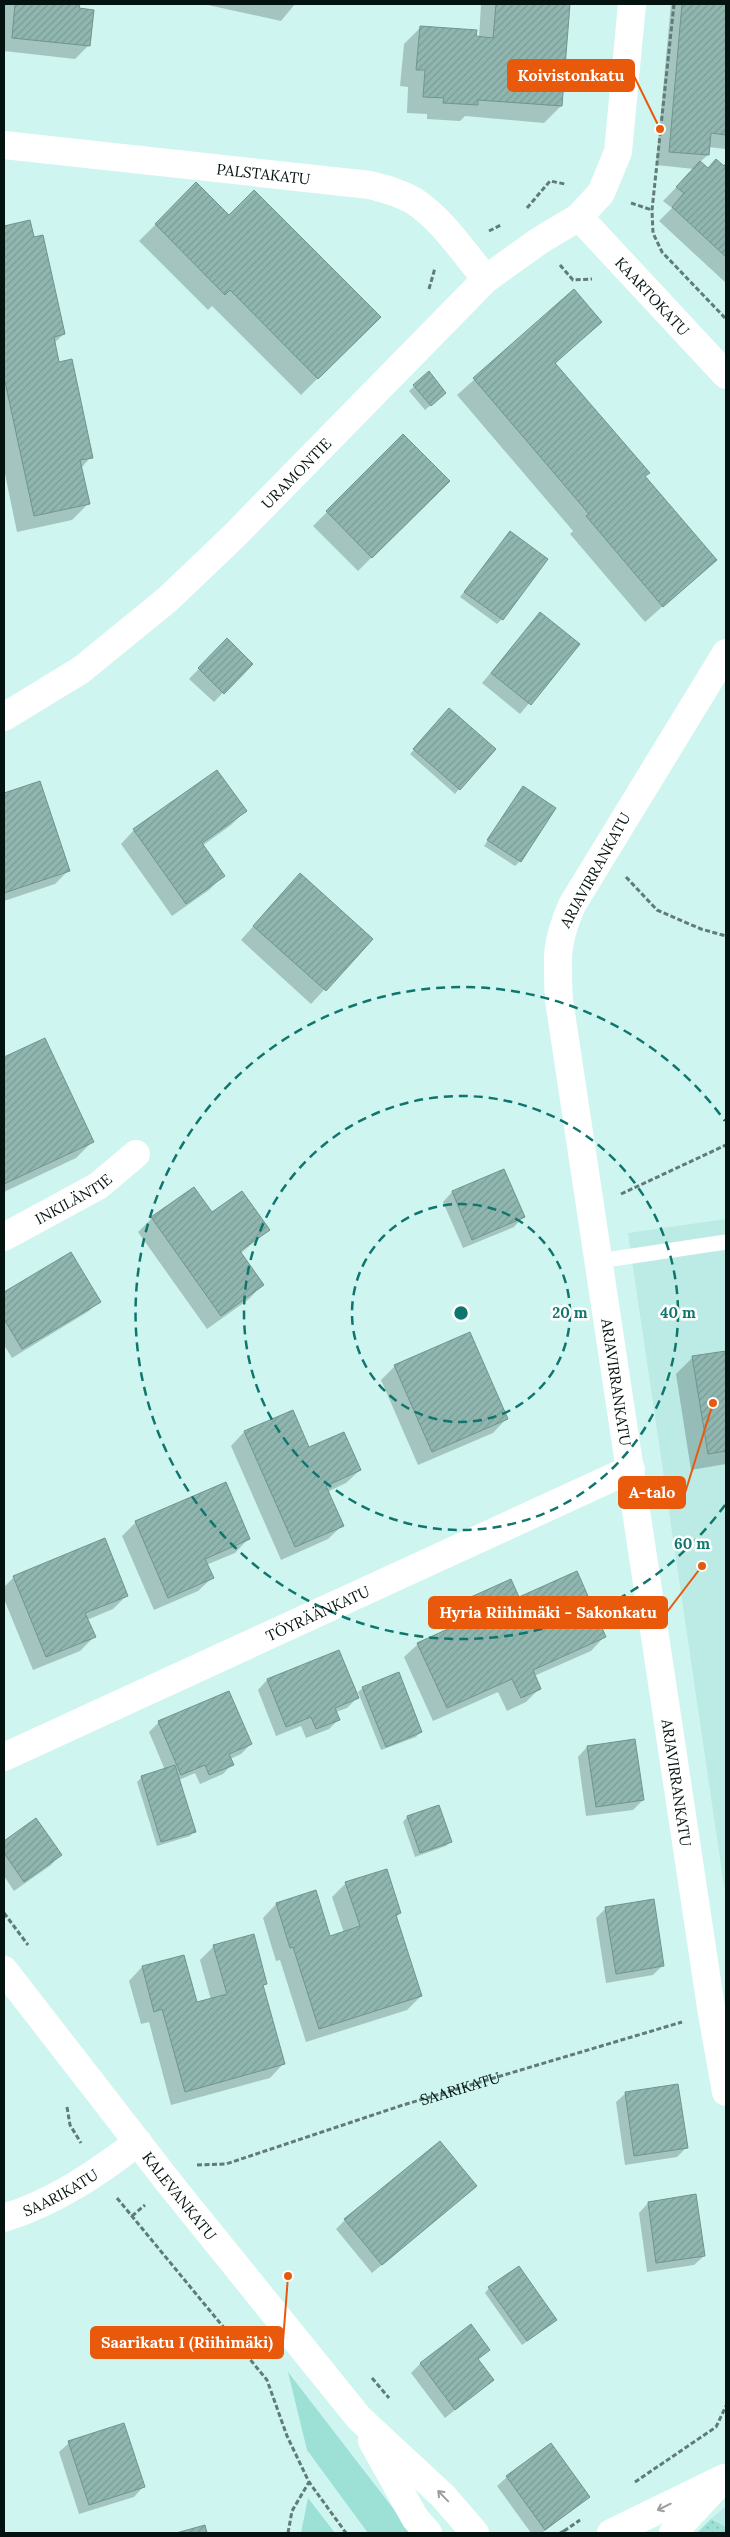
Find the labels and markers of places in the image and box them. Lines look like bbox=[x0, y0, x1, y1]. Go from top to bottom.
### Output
callout: Koivistonkatu bbox=[508, 60, 634, 91]
centre of rings bbox=[452, 1304, 470, 1322]
callout: A-talo bbox=[619, 1477, 685, 1508]
callout: Hyria Riihimäki - Sakonkatu bbox=[429, 1597, 667, 1628]
callout: Saarikatu I (Riihimäki) bbox=[91, 2327, 283, 2358]

